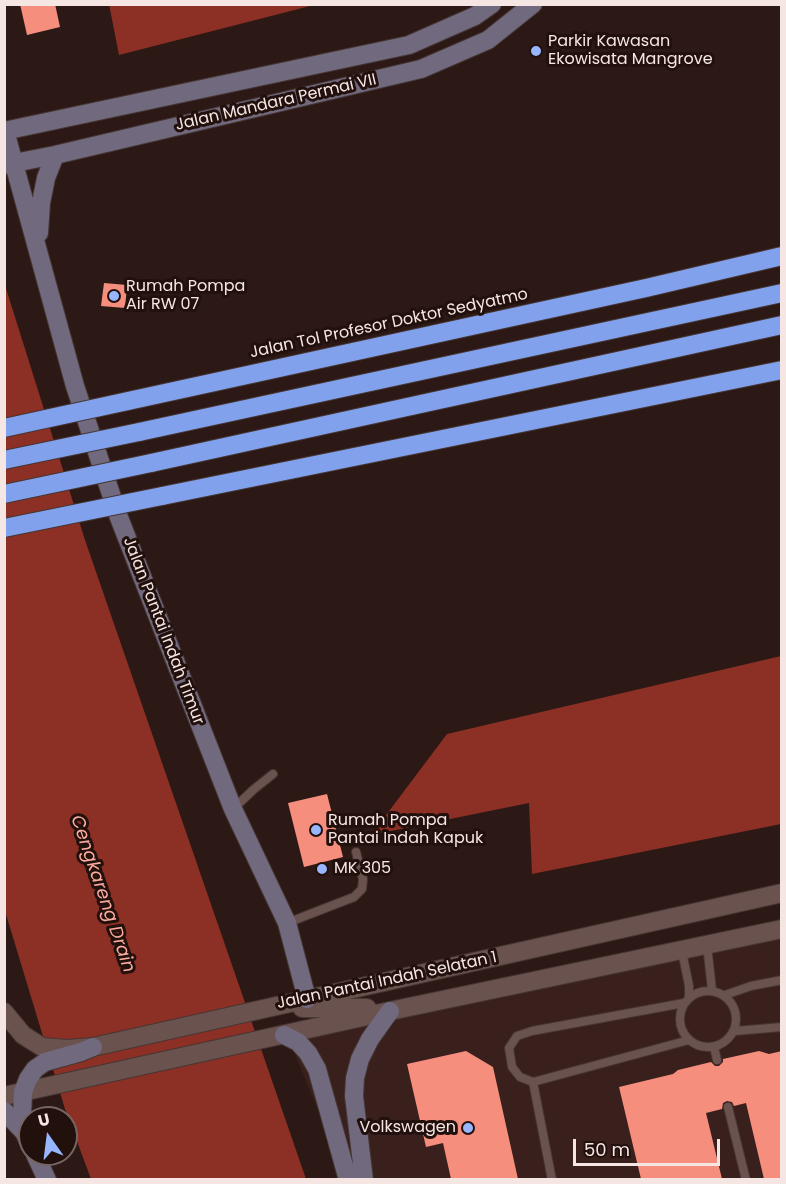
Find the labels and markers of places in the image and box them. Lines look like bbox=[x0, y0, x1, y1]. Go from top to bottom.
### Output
place label: Parkir Kawasan Ekowisata Mangrove bbox=[548, 32, 713, 70]
marker: Parkir Kawasan Ekowisata Mangrove bbox=[529, 44, 543, 58]
place label: Rumah Pompa Air RW 07 bbox=[126, 277, 245, 315]
marker: Rumah Pompa Air RW 07 bbox=[107, 289, 121, 303]
place label: Rumah Pompa Pantai Indah Kapuk bbox=[328, 811, 483, 849]
marker: Rumah Pompa Pantai Indah Kapuk bbox=[309, 823, 323, 837]
place label: MK 305 bbox=[334, 859, 391, 879]
marker: MK 305 bbox=[315, 862, 329, 876]
place label: Volkswagen bbox=[360, 1118, 456, 1138]
marker: Volkswagen bbox=[461, 1121, 475, 1135]

